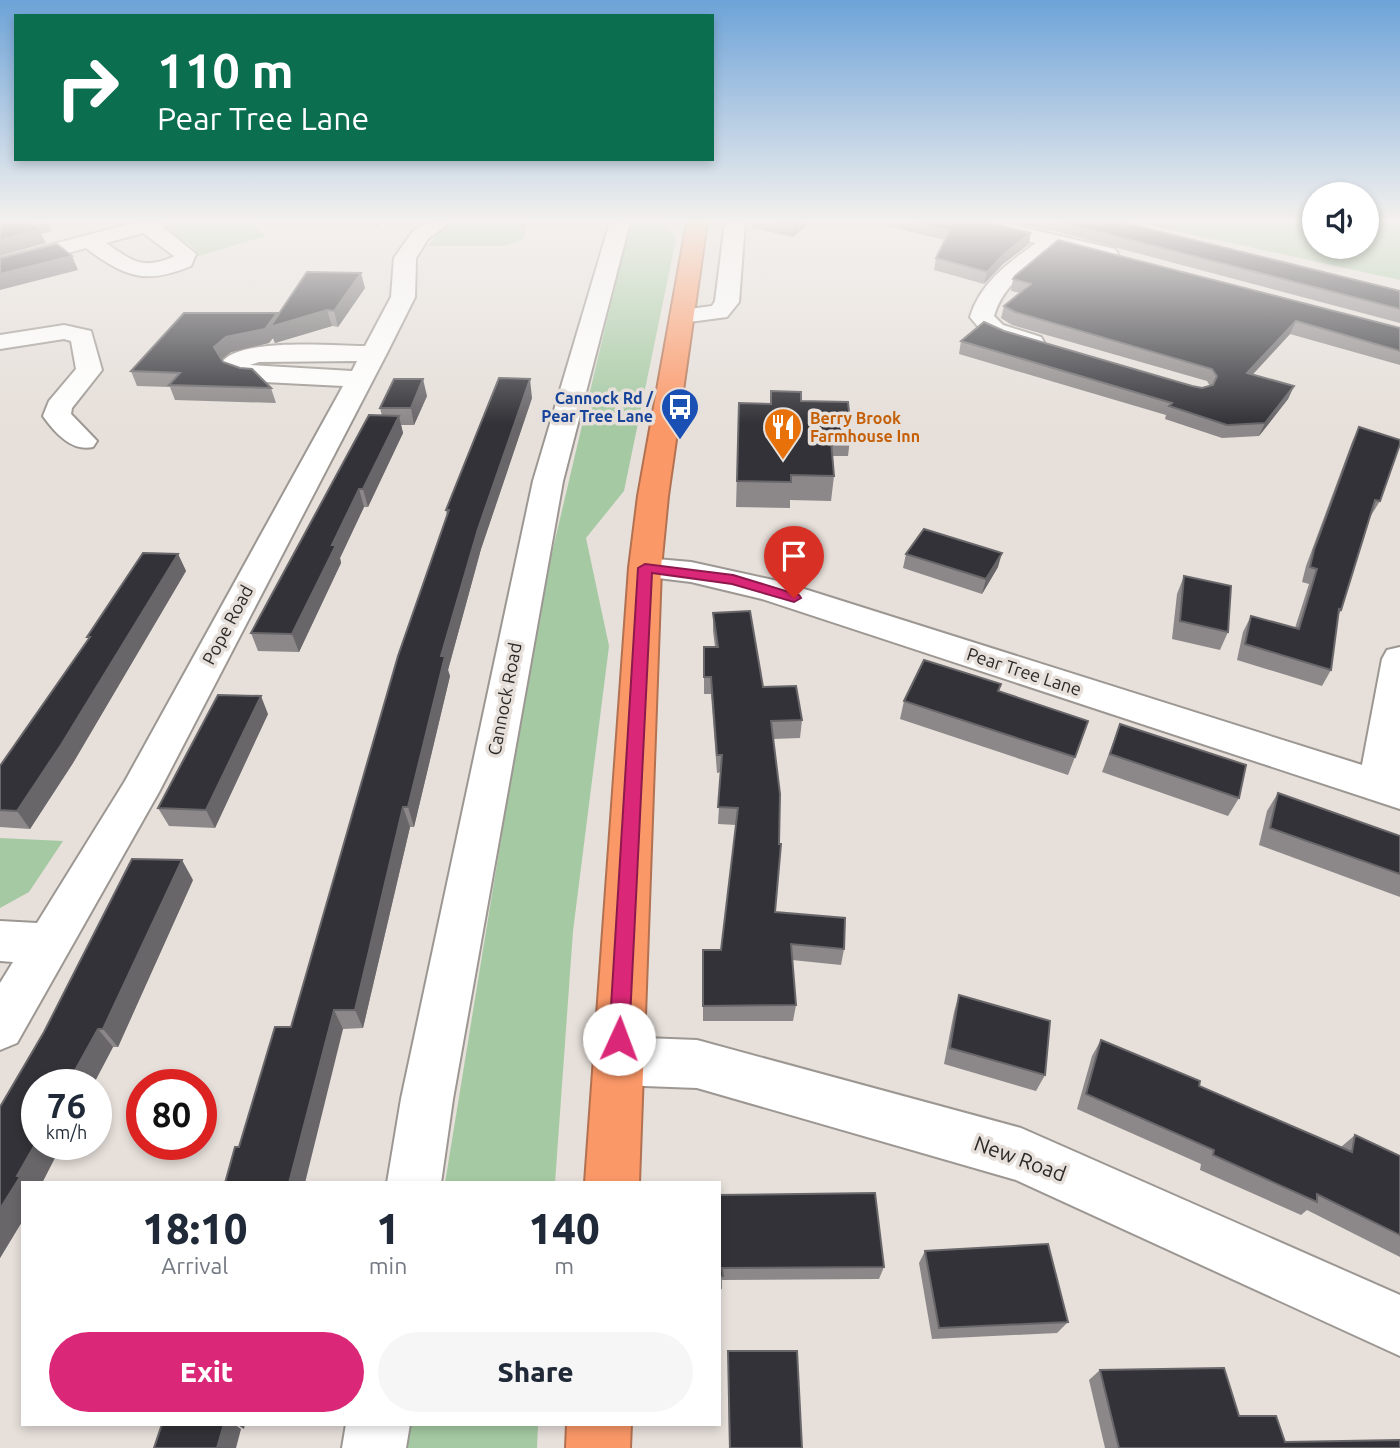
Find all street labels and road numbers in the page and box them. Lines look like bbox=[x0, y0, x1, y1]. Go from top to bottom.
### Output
street label: Pope Road bbox=[198, 581, 256, 668]
street label: Cannock Road bbox=[483, 641, 525, 757]
street label: Pear Tree Lane bbox=[964, 643, 1084, 699]
street label: New Road bbox=[971, 1130, 1070, 1186]

